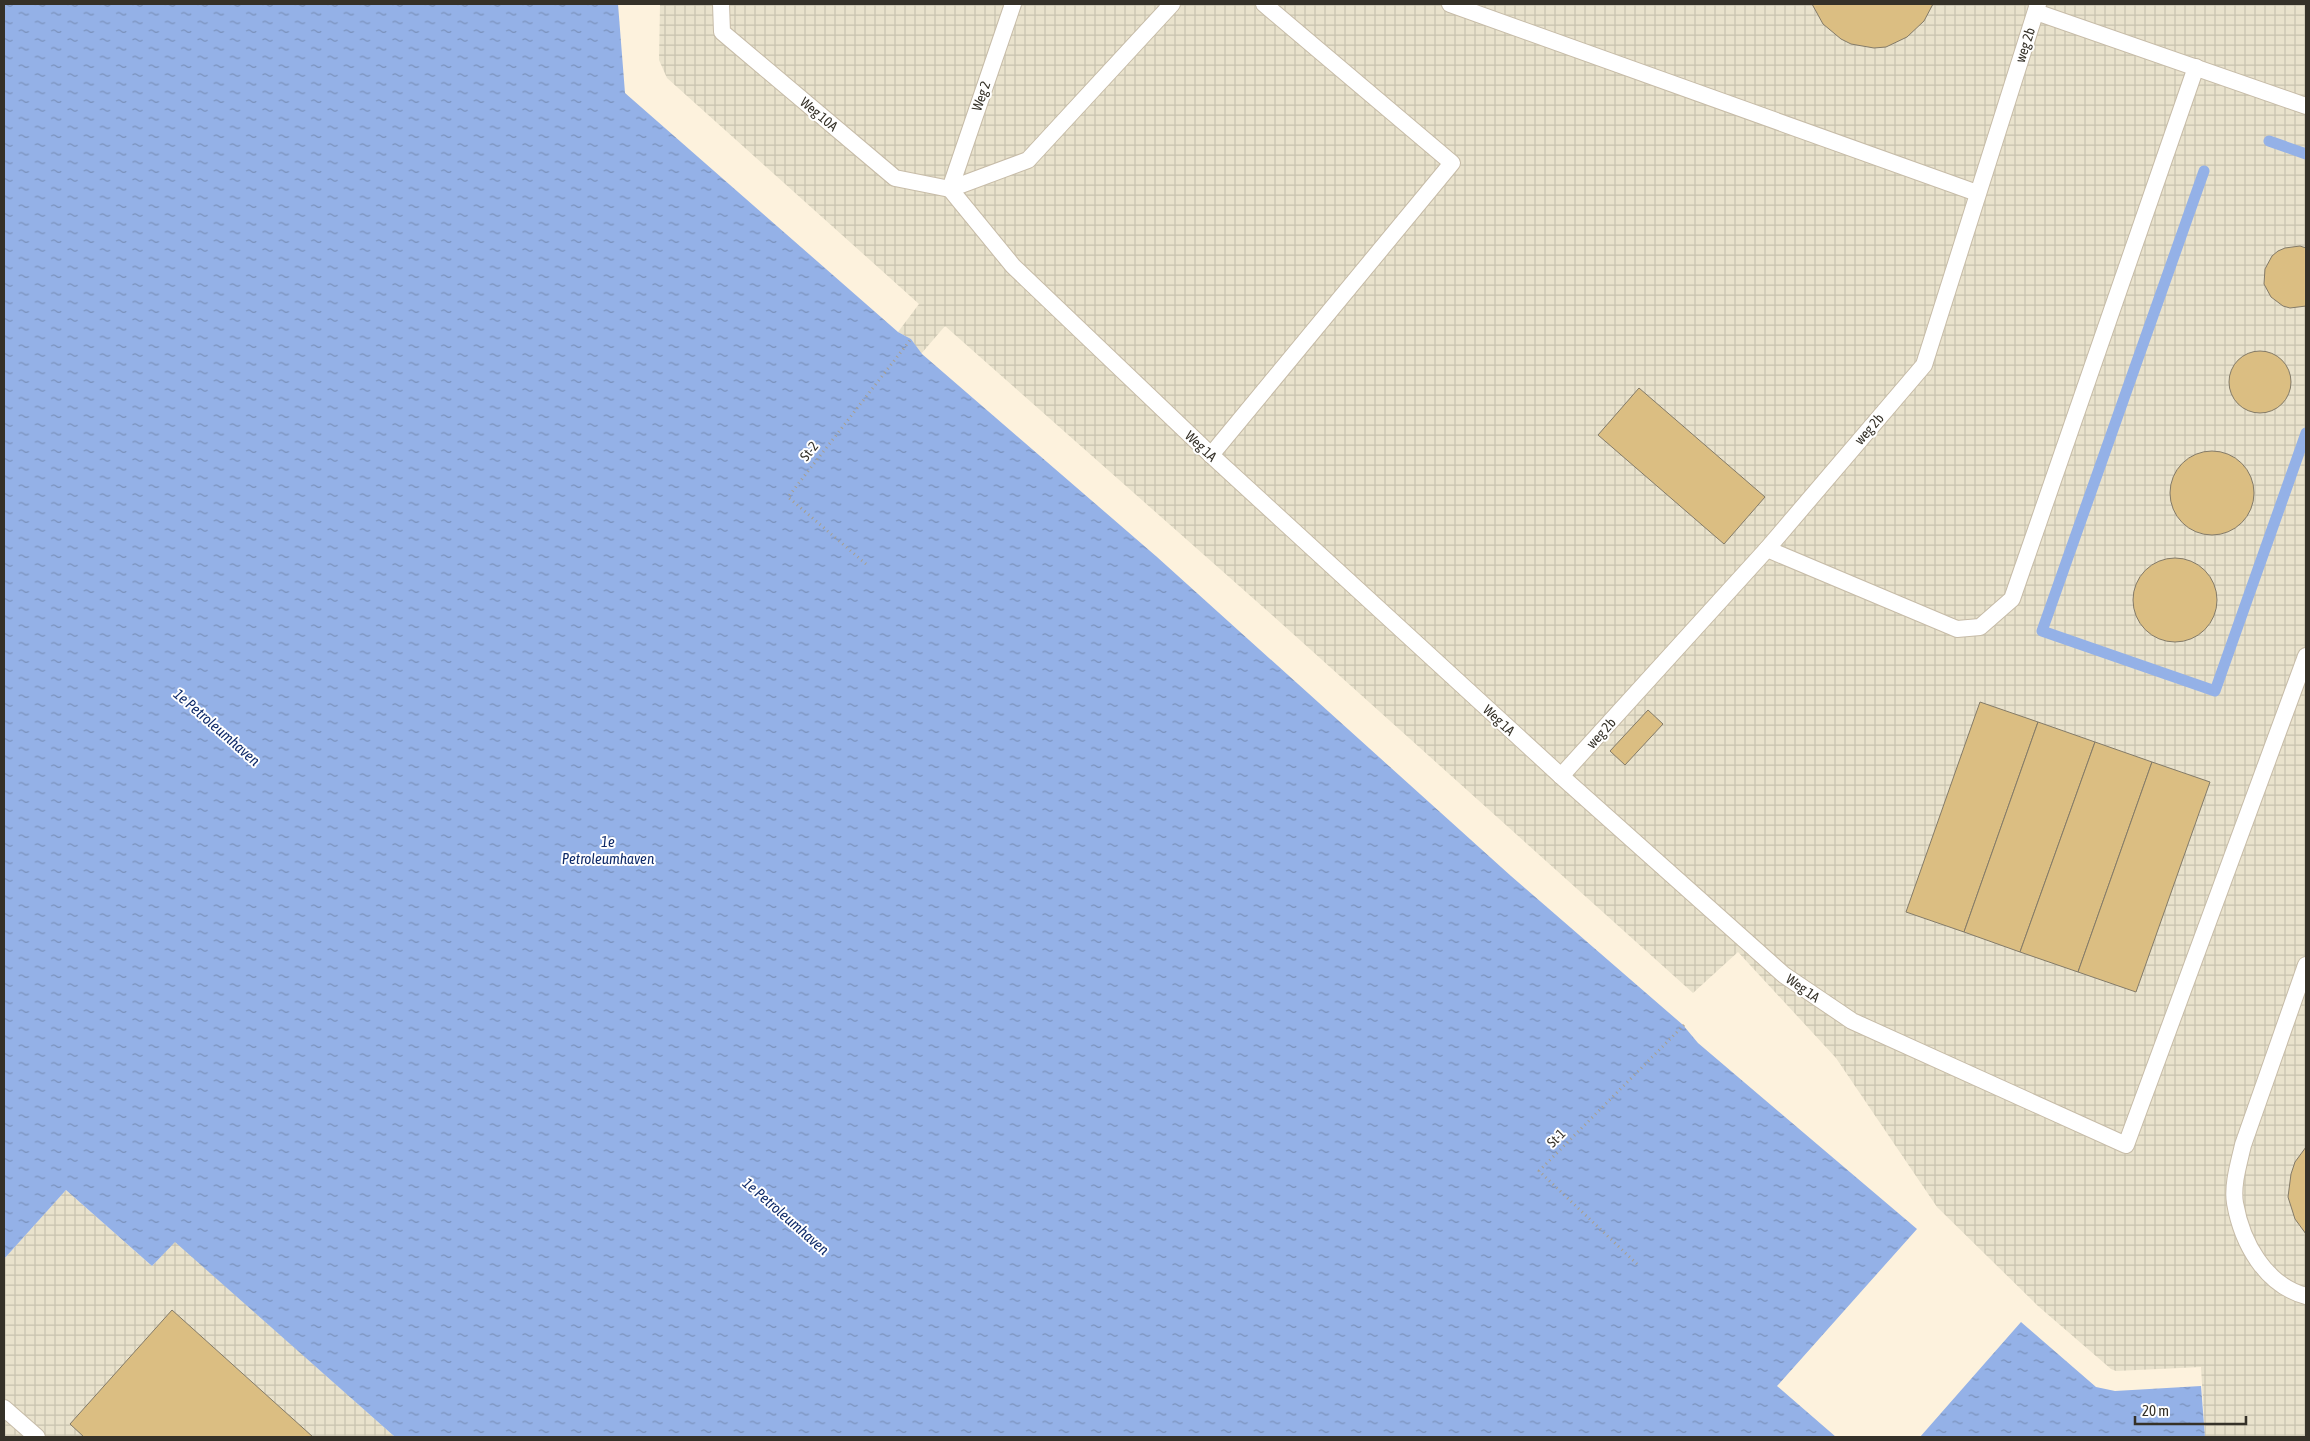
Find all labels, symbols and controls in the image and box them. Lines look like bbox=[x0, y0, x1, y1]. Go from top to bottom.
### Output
street label: weg 2b bbox=[2012, 25, 2038, 64]
street label: Weg 2 bbox=[968, 79, 994, 113]
street label: Weg 10A bbox=[797, 94, 841, 134]
street label: weg 2b bbox=[1851, 410, 1887, 448]
street label: Weg 1A bbox=[1182, 427, 1220, 465]
street label: St-2 bbox=[797, 438, 821, 464]
water label: 1e Petroleumhaven bbox=[171, 685, 263, 769]
street label: Weg 1A bbox=[1480, 701, 1518, 739]
street label: weg 2b bbox=[1583, 714, 1619, 752]
water label: 1e Petroleumhaven bbox=[562, 833, 654, 867]
street label: Weg 1A bbox=[1783, 971, 1823, 1005]
street label: St-1 bbox=[1544, 1126, 1568, 1150]
water label: 1e Petroleumhaven bbox=[740, 1174, 832, 1258]
scale bar bbox=[2135, 1394, 2246, 1426]
text: 20 m bbox=[2142, 1402, 2169, 1419]

